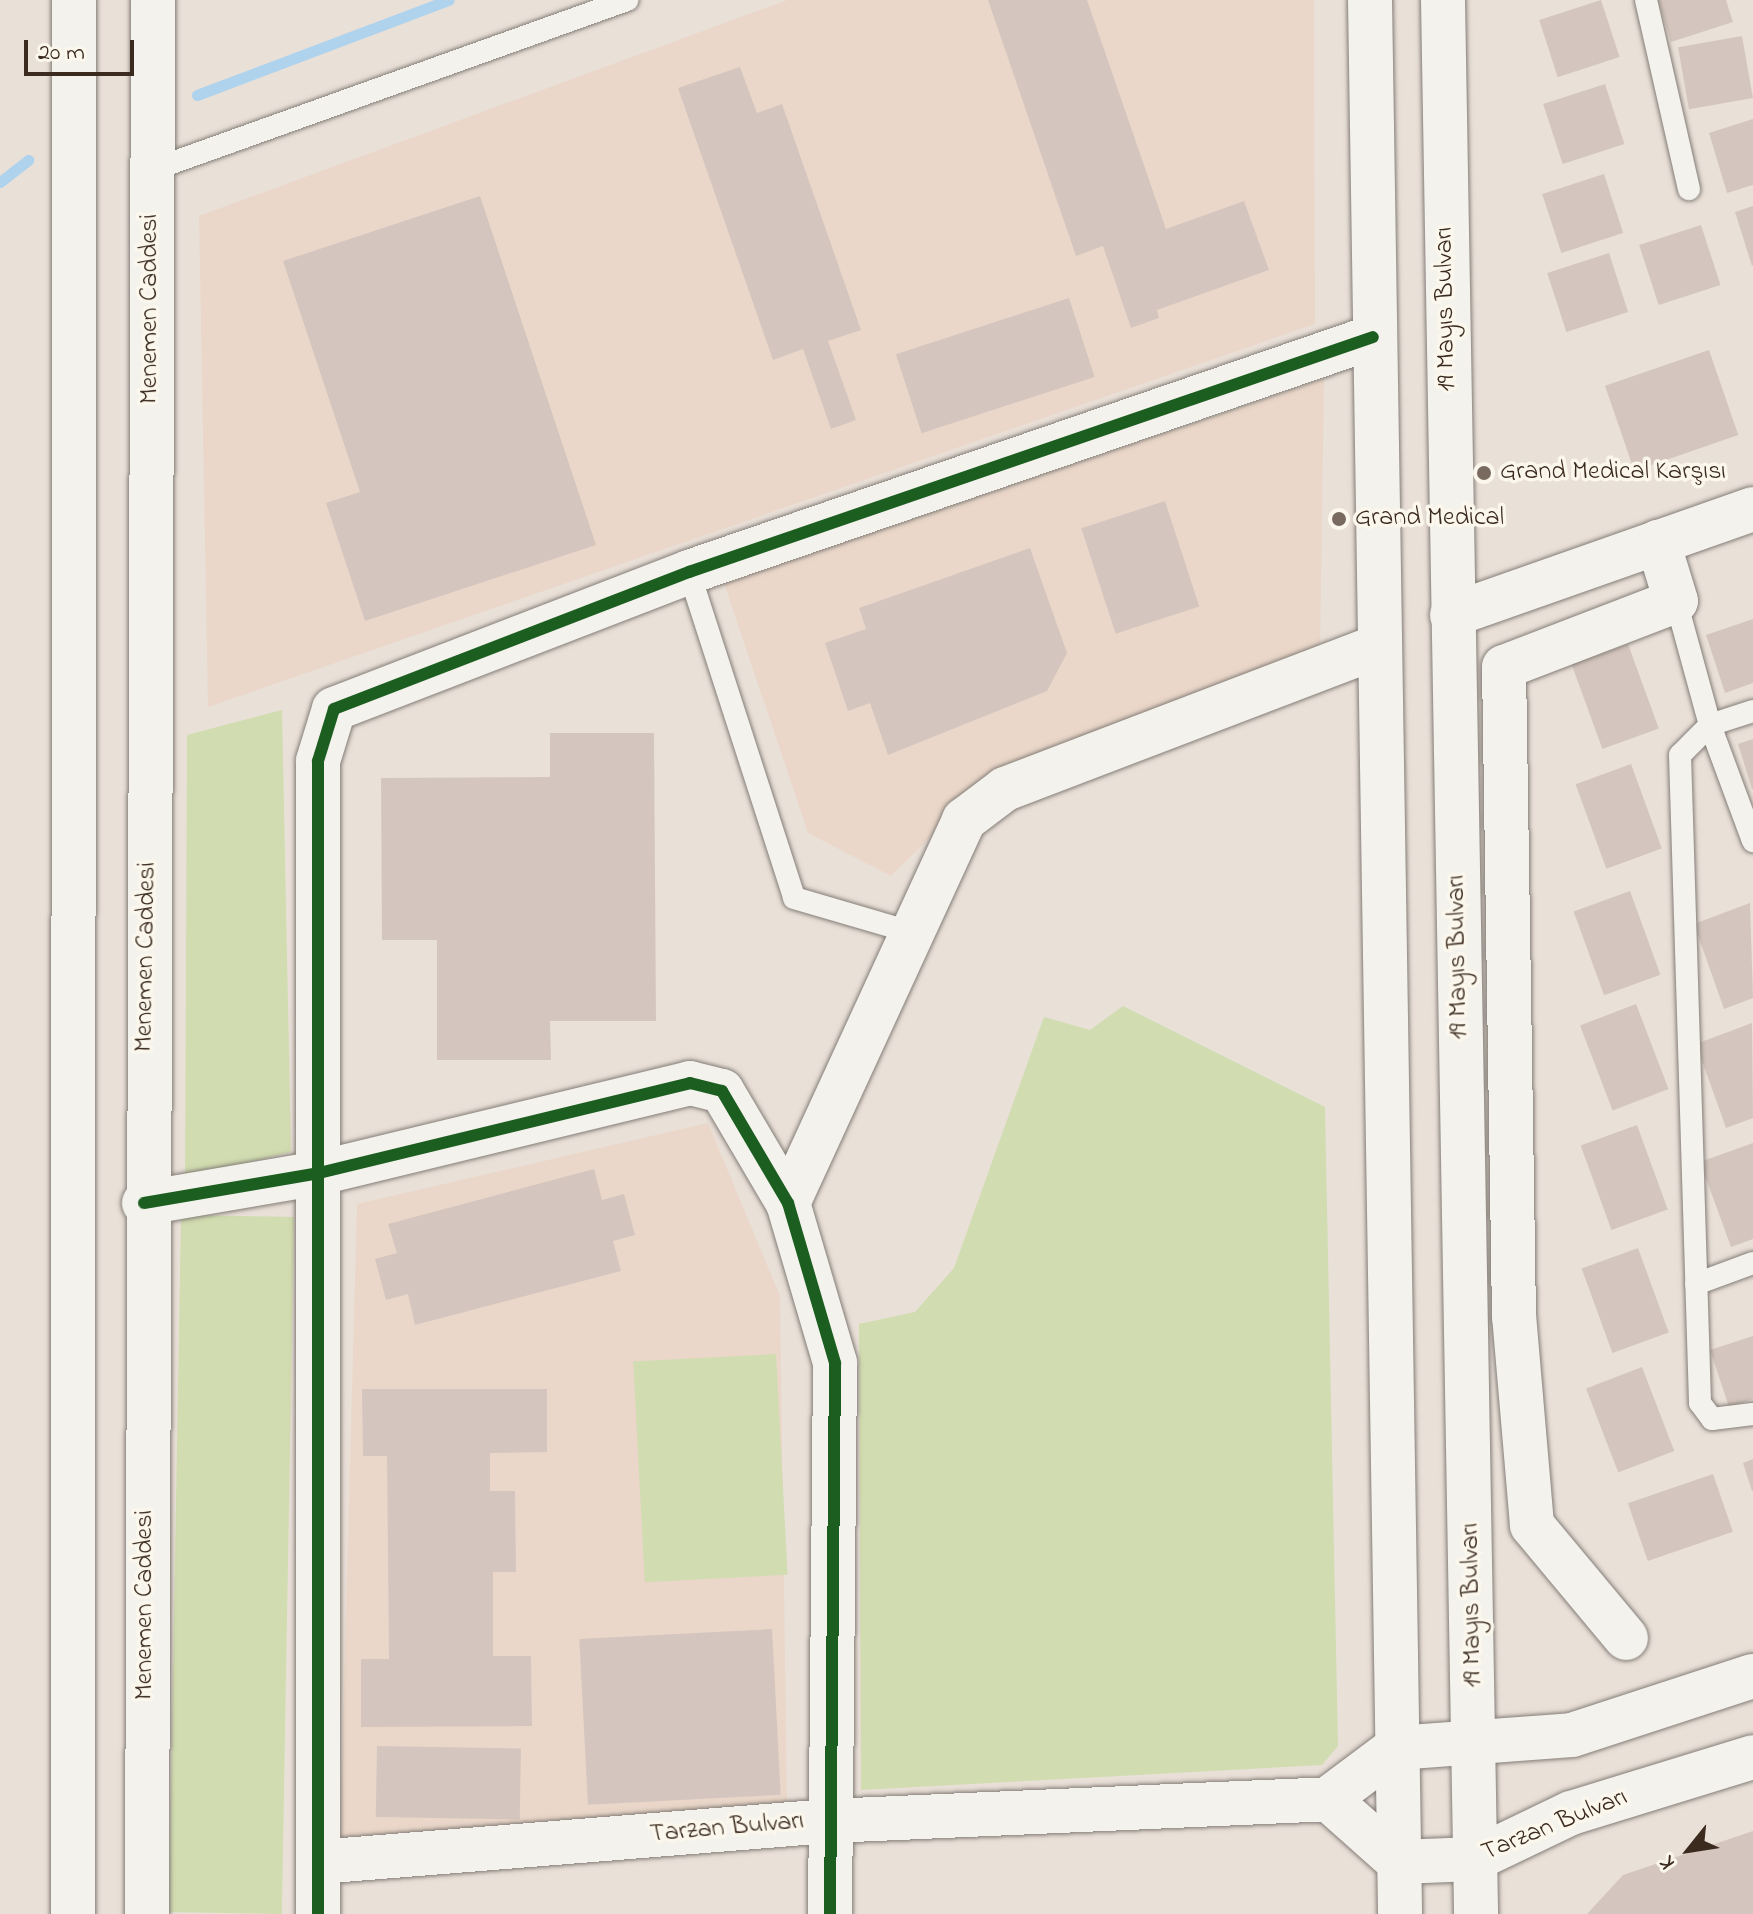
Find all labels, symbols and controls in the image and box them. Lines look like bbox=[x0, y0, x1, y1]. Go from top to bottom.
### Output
scale bar bbox=[28, 24, 138, 74]
text: 20 m bbox=[38, 36, 85, 71]
street label: Menemen Caddesi bbox=[135, 214, 167, 404]
street label: 19 Mayıs Bulvarı bbox=[1430, 226, 1464, 392]
place label: Grand Medical Karşısı bbox=[1500, 457, 1726, 489]
marker: Grand Medical Karşısı bbox=[1475, 464, 1493, 482]
place label: Grand Medical bbox=[1355, 503, 1504, 535]
marker: Grand Medical bbox=[1330, 510, 1348, 528]
street label: Menemen Caddesi bbox=[130, 862, 164, 1052]
street label: 19 Mayıs Bulvarı bbox=[1442, 874, 1476, 1040]
street label: Menemen Caddesi bbox=[130, 1510, 162, 1700]
street label: 19 Mayıs Bulvarı bbox=[1456, 1522, 1490, 1688]
street label: Tarzan Bulvarı bbox=[1477, 1783, 1633, 1869]
street label: Tarzan Bulvarı bbox=[649, 1807, 805, 1851]
north arrow bbox=[1649, 1810, 1729, 1890]
text: K bbox=[1652, 1849, 1685, 1875]

